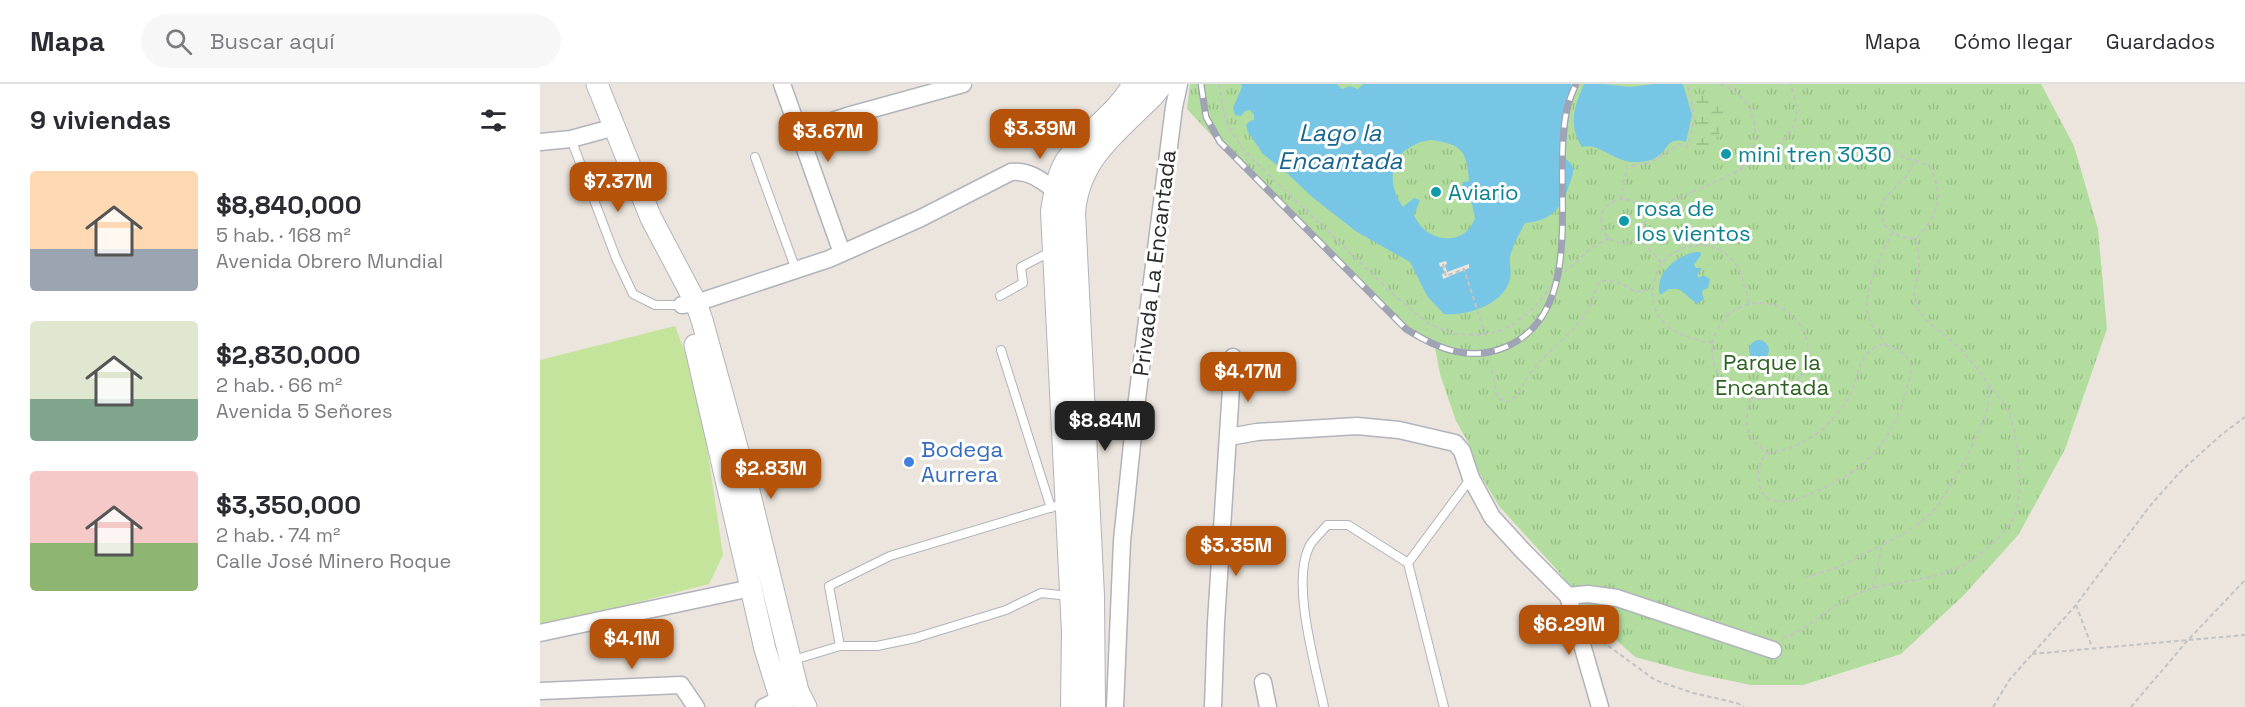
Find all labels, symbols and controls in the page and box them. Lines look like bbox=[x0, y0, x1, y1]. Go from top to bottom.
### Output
search box bbox=[141, 14, 561, 68]
text: Mapa bbox=[30, 23, 105, 59]
icon: search bbox=[162, 25, 195, 58]
text: Buscar aquí bbox=[210, 27, 335, 55]
text: Mapa bbox=[1865, 28, 1921, 55]
text: Cómo llegar bbox=[1954, 28, 2073, 55]
text: Guardados bbox=[2106, 28, 2215, 55]
text: 9 viviendas bbox=[30, 103, 171, 137]
icon: filters bbox=[477, 104, 510, 137]
pin: $3.39M bbox=[991, 109, 1089, 160]
pin: $3.67M bbox=[779, 112, 877, 163]
text: $3.39M bbox=[1004, 115, 1076, 141]
water label: Lago la Encantada bbox=[1278, 117, 1402, 176]
text: $3.67M bbox=[793, 118, 863, 144]
place label: mini tren 3030 bbox=[1738, 140, 1892, 168]
marker: mini tren 3030 bbox=[1719, 147, 1733, 161]
street label: Privada La Encantada bbox=[1126, 148, 1182, 378]
pin: $7.37M bbox=[569, 162, 667, 213]
text: $7.37M bbox=[584, 168, 652, 194]
place label: Aviario bbox=[1448, 178, 1519, 206]
marker: Aviario bbox=[1429, 185, 1443, 199]
text: $8,840,000 bbox=[216, 188, 362, 222]
place label: rosa de los vientos bbox=[1636, 194, 1751, 247]
icon: home bbox=[78, 195, 150, 267]
marker: rosa de los vientos bbox=[1617, 214, 1631, 228]
text: 5 hab. · 168 m² bbox=[216, 222, 351, 248]
text: Avenida Obrero Mundial bbox=[216, 248, 443, 274]
text: $2,830,000 bbox=[216, 338, 361, 372]
icon: home bbox=[78, 345, 150, 417]
park label: Parque la Encantada bbox=[1715, 348, 1829, 401]
pin: $4.17M bbox=[1199, 352, 1297, 403]
text: $4.17M bbox=[1214, 358, 1282, 384]
text: 2 hab. · 66 m² bbox=[216, 372, 342, 398]
text: Avenida 5 Señores bbox=[216, 398, 393, 424]
pin: $8.84M bbox=[1056, 401, 1154, 452]
text: $8.84M bbox=[1069, 407, 1141, 433]
place label: Bodega Aurrera bbox=[921, 435, 1003, 488]
pin: $2.83M bbox=[722, 449, 820, 500]
text: $2.83M bbox=[735, 455, 807, 481]
marker: Bodega Aurrera bbox=[902, 455, 916, 469]
text: $3,350,000 bbox=[216, 488, 361, 522]
icon: home bbox=[78, 495, 150, 567]
text: 2 hab. · 74 m² bbox=[216, 522, 340, 548]
pin: $3.35M bbox=[1187, 526, 1285, 577]
text: $3.35M bbox=[1200, 532, 1272, 558]
text: Calle José Minero Roque bbox=[216, 548, 451, 574]
pin: $6.29M bbox=[1520, 605, 1618, 656]
text: $6.29M bbox=[1533, 611, 1605, 637]
pin: $4.1M bbox=[590, 619, 674, 670]
text: $4.1M bbox=[604, 625, 660, 651]

